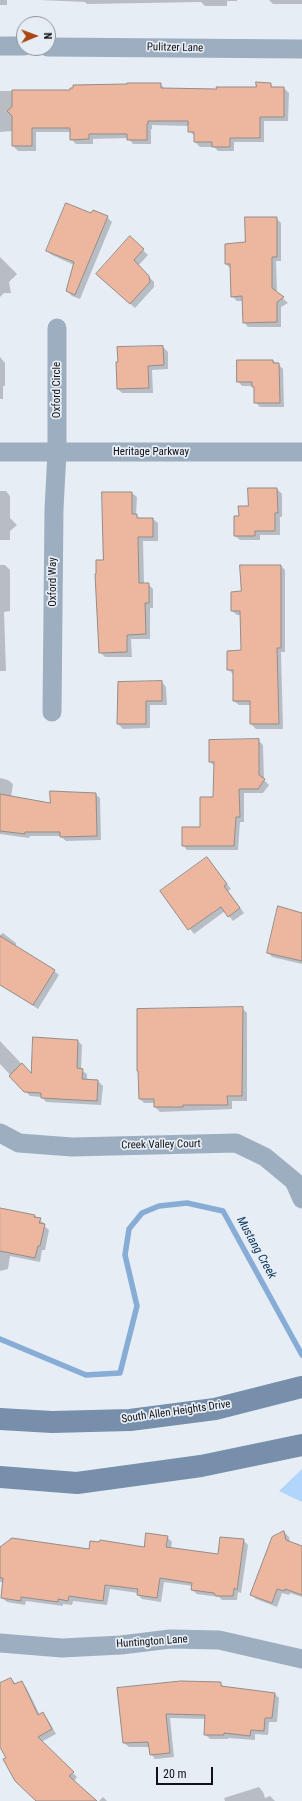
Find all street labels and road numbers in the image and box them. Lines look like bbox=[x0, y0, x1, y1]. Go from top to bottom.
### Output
street label: Pulitzer Lane bbox=[147, 41, 203, 55]
street label: Oxford Circle bbox=[50, 362, 64, 418]
street label: Heritage Parkway bbox=[113, 445, 189, 459]
street label: Oxford Way bbox=[46, 557, 60, 607]
street label: Creek Valley Court bbox=[121, 1138, 201, 1152]
street label: South Allen Heights Drive bbox=[121, 1398, 231, 1426]
street label: Huntington Lane bbox=[116, 1633, 188, 1651]

